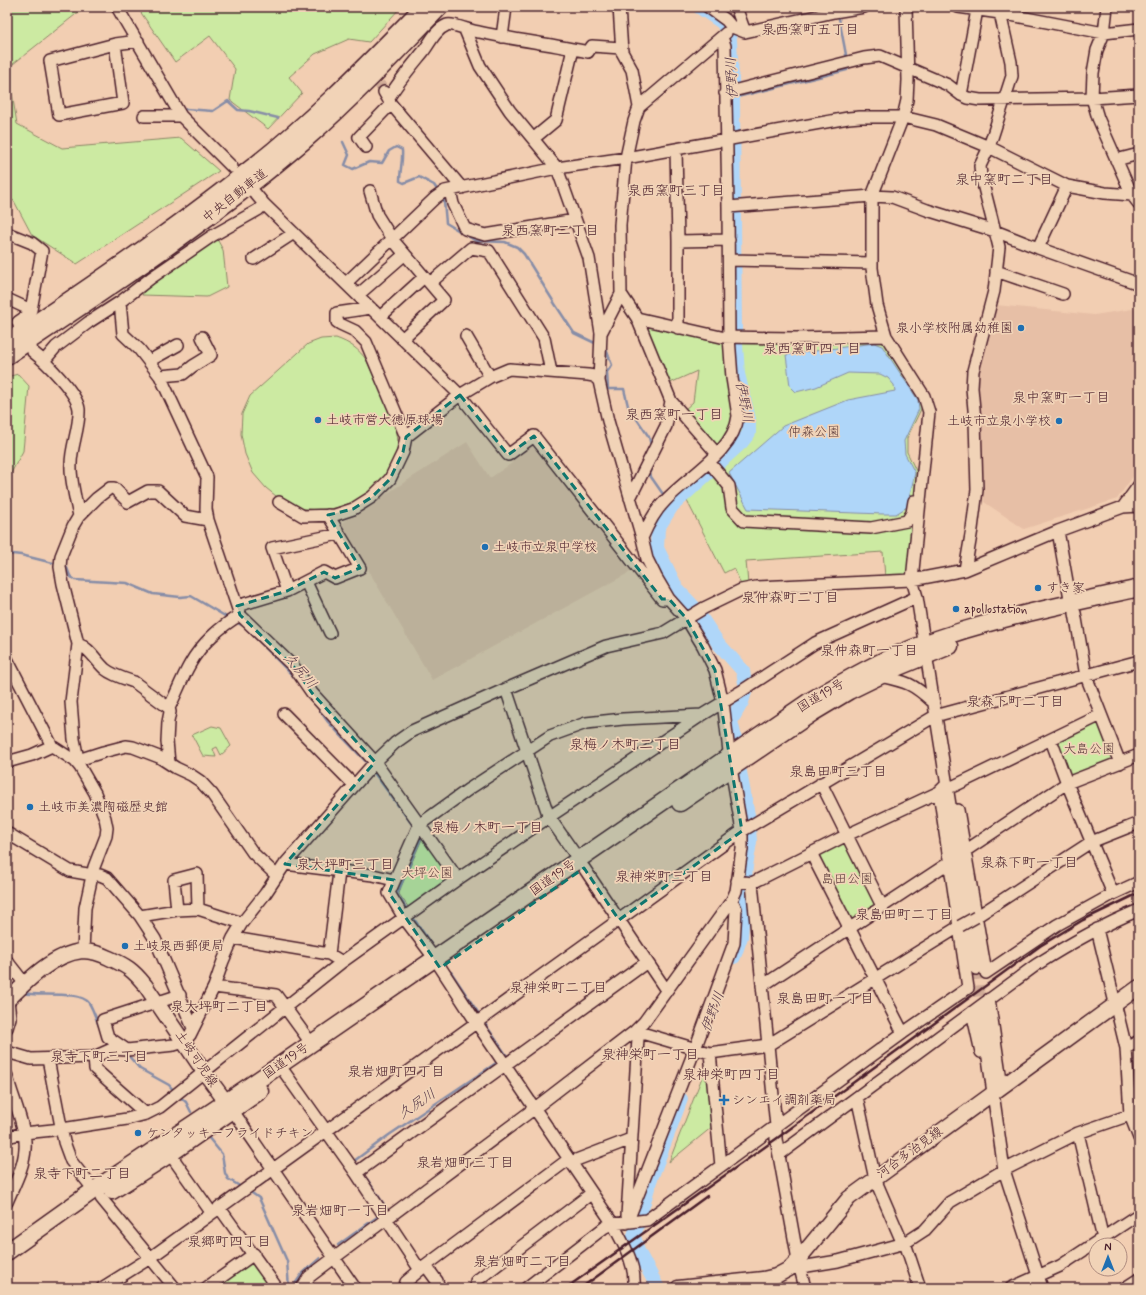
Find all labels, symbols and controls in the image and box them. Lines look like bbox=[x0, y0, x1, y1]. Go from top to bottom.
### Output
district label: 泉西窯町五丁目 bbox=[761, 21, 859, 39]
water label: 伊野川 bbox=[722, 57, 742, 99]
street label: 中央自動車道 bbox=[199, 165, 271, 227]
district label: 泉中窯町二丁目 bbox=[955, 171, 1053, 189]
district label: 泉西窯町三丁目 bbox=[627, 182, 725, 200]
district label: 泉西窯町二丁目 bbox=[501, 222, 599, 240]
place label: 泉小学校附属幼稚園 bbox=[896, 320, 1013, 337]
marker: 泉小学校附属幼稚園 bbox=[1016, 323, 1026, 333]
district label: 泉西窯町四丁目 bbox=[763, 340, 861, 358]
water label: 伊野川 bbox=[731, 380, 757, 424]
district label: 泉中窯町一丁目 bbox=[1012, 389, 1110, 407]
district label: 泉西窯町一丁目 bbox=[625, 406, 723, 424]
place label: 土岐市営大徳原球場 bbox=[326, 412, 443, 429]
place label: 土岐市立泉小学校 bbox=[947, 413, 1051, 430]
marker: 土岐市営大徳原球場 bbox=[313, 415, 323, 425]
marker: 土岐市立泉小学校 bbox=[1054, 416, 1064, 426]
park label: 仲森公園 bbox=[788, 424, 840, 441]
place label: 土岐市立泉中学校 bbox=[493, 539, 597, 556]
marker: 土岐市立泉中学校 bbox=[480, 542, 490, 552]
place label: すき家 bbox=[1046, 580, 1085, 597]
marker: すき家 bbox=[1033, 583, 1043, 593]
district label: 泉仲森町二丁目 bbox=[741, 589, 839, 607]
place label: apollostation bbox=[964, 601, 1027, 618]
marker: apollostation bbox=[951, 604, 961, 614]
district label: 泉仲森町一丁目 bbox=[820, 642, 918, 660]
water label: 久尻川 bbox=[279, 649, 321, 693]
street label: 国道19号 bbox=[794, 675, 848, 717]
district label: 泉森下町二丁目 bbox=[966, 693, 1064, 711]
district label: 泉梅ノ木町二丁目 bbox=[569, 736, 681, 754]
park label: 大島公園 bbox=[1063, 741, 1115, 758]
district label: 泉島田町三丁目 bbox=[789, 763, 887, 781]
place label: 土岐市美濃陶磁歴史館 bbox=[38, 799, 168, 816]
marker: 土岐市美濃陶磁歴史館 bbox=[25, 802, 35, 812]
district label: 泉梅ノ木町一丁目 bbox=[431, 819, 543, 837]
district label: 泉森下町一丁目 bbox=[980, 854, 1078, 872]
district label: 泉大坪町三丁目 bbox=[296, 856, 394, 874]
street label: 国道19号 bbox=[527, 856, 579, 900]
park label: 大坪公園 bbox=[401, 865, 453, 882]
district label: 泉神栄町三丁目 bbox=[615, 868, 713, 886]
park label: 島田公園 bbox=[821, 871, 873, 888]
district label: 泉島田町二丁目 bbox=[855, 906, 953, 924]
place label: 土岐泉西郵便局 bbox=[133, 938, 224, 955]
marker: 土岐泉西郵便局 bbox=[120, 941, 130, 951]
district label: 泉神栄町二丁目 bbox=[509, 979, 607, 997]
water label: 伊野川 bbox=[697, 989, 729, 1035]
district label: 泉島田町一丁目 bbox=[776, 990, 874, 1008]
district label: 泉大坪町二丁目 bbox=[170, 998, 268, 1016]
street label: 土岐可児線 bbox=[171, 1027, 222, 1092]
street label: 国道19号 bbox=[260, 1039, 312, 1083]
district label: 泉神栄町一丁目 bbox=[601, 1046, 699, 1064]
district label: 泉寺下町三丁目 bbox=[50, 1048, 148, 1066]
district label: 泉岩畑町四丁目 bbox=[347, 1063, 445, 1081]
district label: 泉神栄町四丁目 bbox=[682, 1066, 780, 1084]
water label: 久尻川 bbox=[395, 1085, 439, 1123]
place label: シンエイ調剤薬局 bbox=[732, 1092, 836, 1109]
marker: シンエイ調剤薬局 bbox=[719, 1095, 729, 1105]
street label: 河合多治見線 bbox=[873, 1123, 947, 1183]
place label: ケンタッキーフライドチキン bbox=[146, 1125, 313, 1142]
marker: ケンタッキーフライドチキン bbox=[133, 1128, 143, 1138]
district label: 泉岩畑町三丁目 bbox=[416, 1154, 514, 1172]
district label: 泉寺下町二丁目 bbox=[33, 1165, 131, 1183]
district label: 泉岩畑町一丁目 bbox=[291, 1202, 389, 1220]
district label: 泉郷町四丁目 bbox=[187, 1233, 271, 1251]
north arrow bbox=[1088, 1237, 1128, 1277]
text: N bbox=[1104, 1241, 1112, 1255]
district label: 泉岩畑町二丁目 bbox=[473, 1253, 571, 1271]

